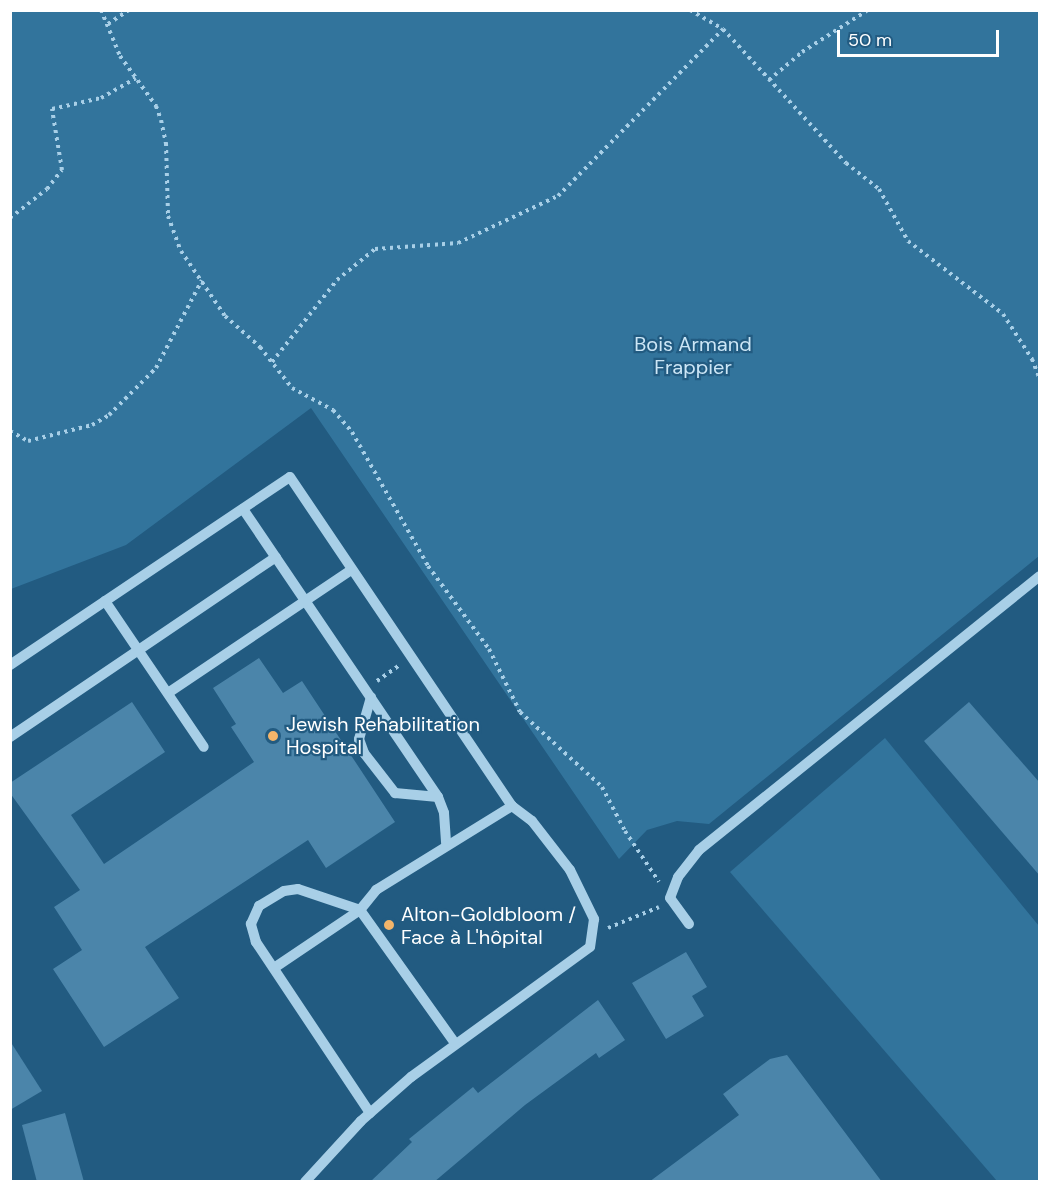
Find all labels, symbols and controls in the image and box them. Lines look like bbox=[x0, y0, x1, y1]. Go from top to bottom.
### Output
scale bar bbox=[840, 18, 1002, 56]
text: 50 m bbox=[848, 28, 892, 52]
park label: Bois Armand Frappier bbox=[634, 332, 752, 379]
place label: Jewish Rehabilitation Hospital bbox=[286, 712, 480, 759]
marker: Jewish Rehabilitation Hospital bbox=[264, 727, 282, 745]
place label: Alton-Goldbloom / Face à L'hôpital bbox=[401, 902, 576, 949]
marker: Alton-Goldbloom / Face à L'hôpital bbox=[382, 918, 396, 932]

